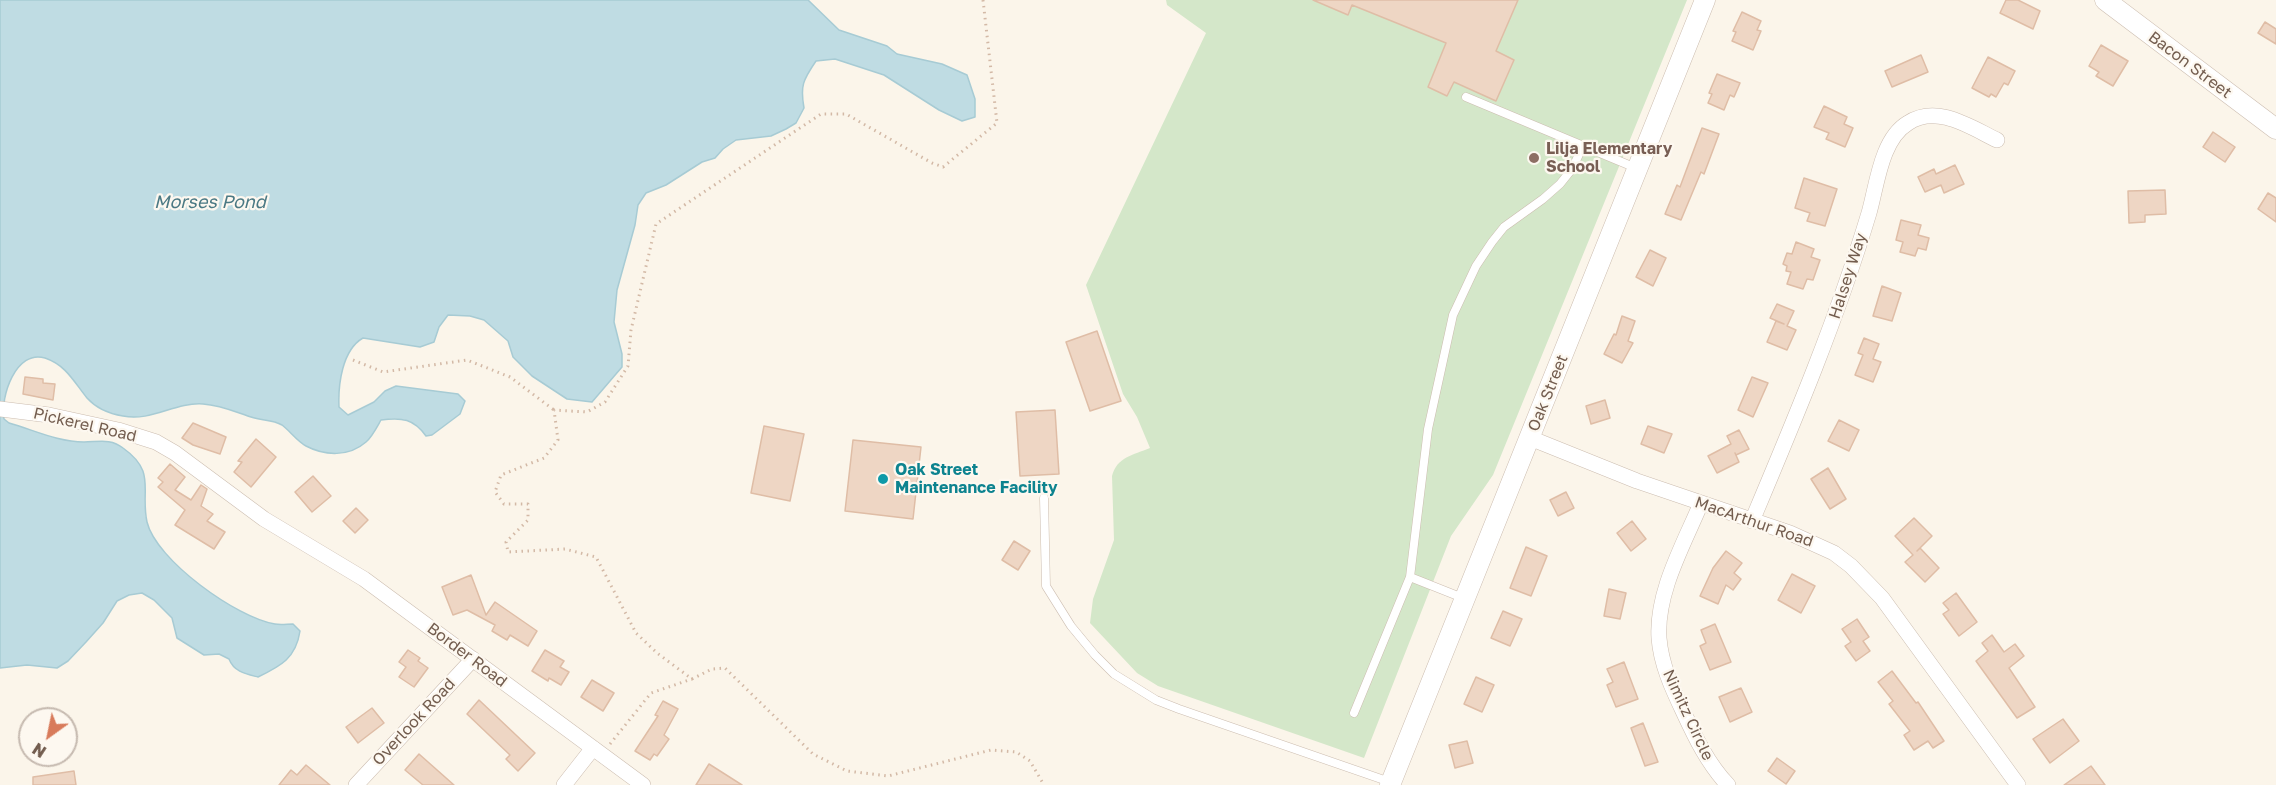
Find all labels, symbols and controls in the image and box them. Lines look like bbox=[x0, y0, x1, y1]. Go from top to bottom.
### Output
street label: Bacon Street bbox=[2145, 27, 2235, 103]
place label: Lilja Elementary School bbox=[1546, 139, 1672, 177]
marker: Lilja Elementary School bbox=[1527, 151, 1541, 165]
water label: Morses Pond bbox=[154, 191, 266, 213]
street label: Halsey Way bbox=[1825, 231, 1871, 321]
street label: Oak Street bbox=[1524, 352, 1572, 434]
street label: Pickerel Road bbox=[32, 404, 138, 446]
place label: Oak Street Maintenance Facility bbox=[895, 460, 1058, 498]
marker: Oak Street Maintenance Facility bbox=[876, 472, 890, 486]
street label: MacArthur Road bbox=[1692, 493, 1816, 551]
street label: Border Road bbox=[423, 619, 511, 691]
street label: Nimitz Circle bbox=[1659, 667, 1717, 763]
street label: Overlook Road bbox=[369, 674, 459, 770]
north arrow bbox=[18, 707, 78, 767]
text: N bbox=[29, 739, 50, 762]

